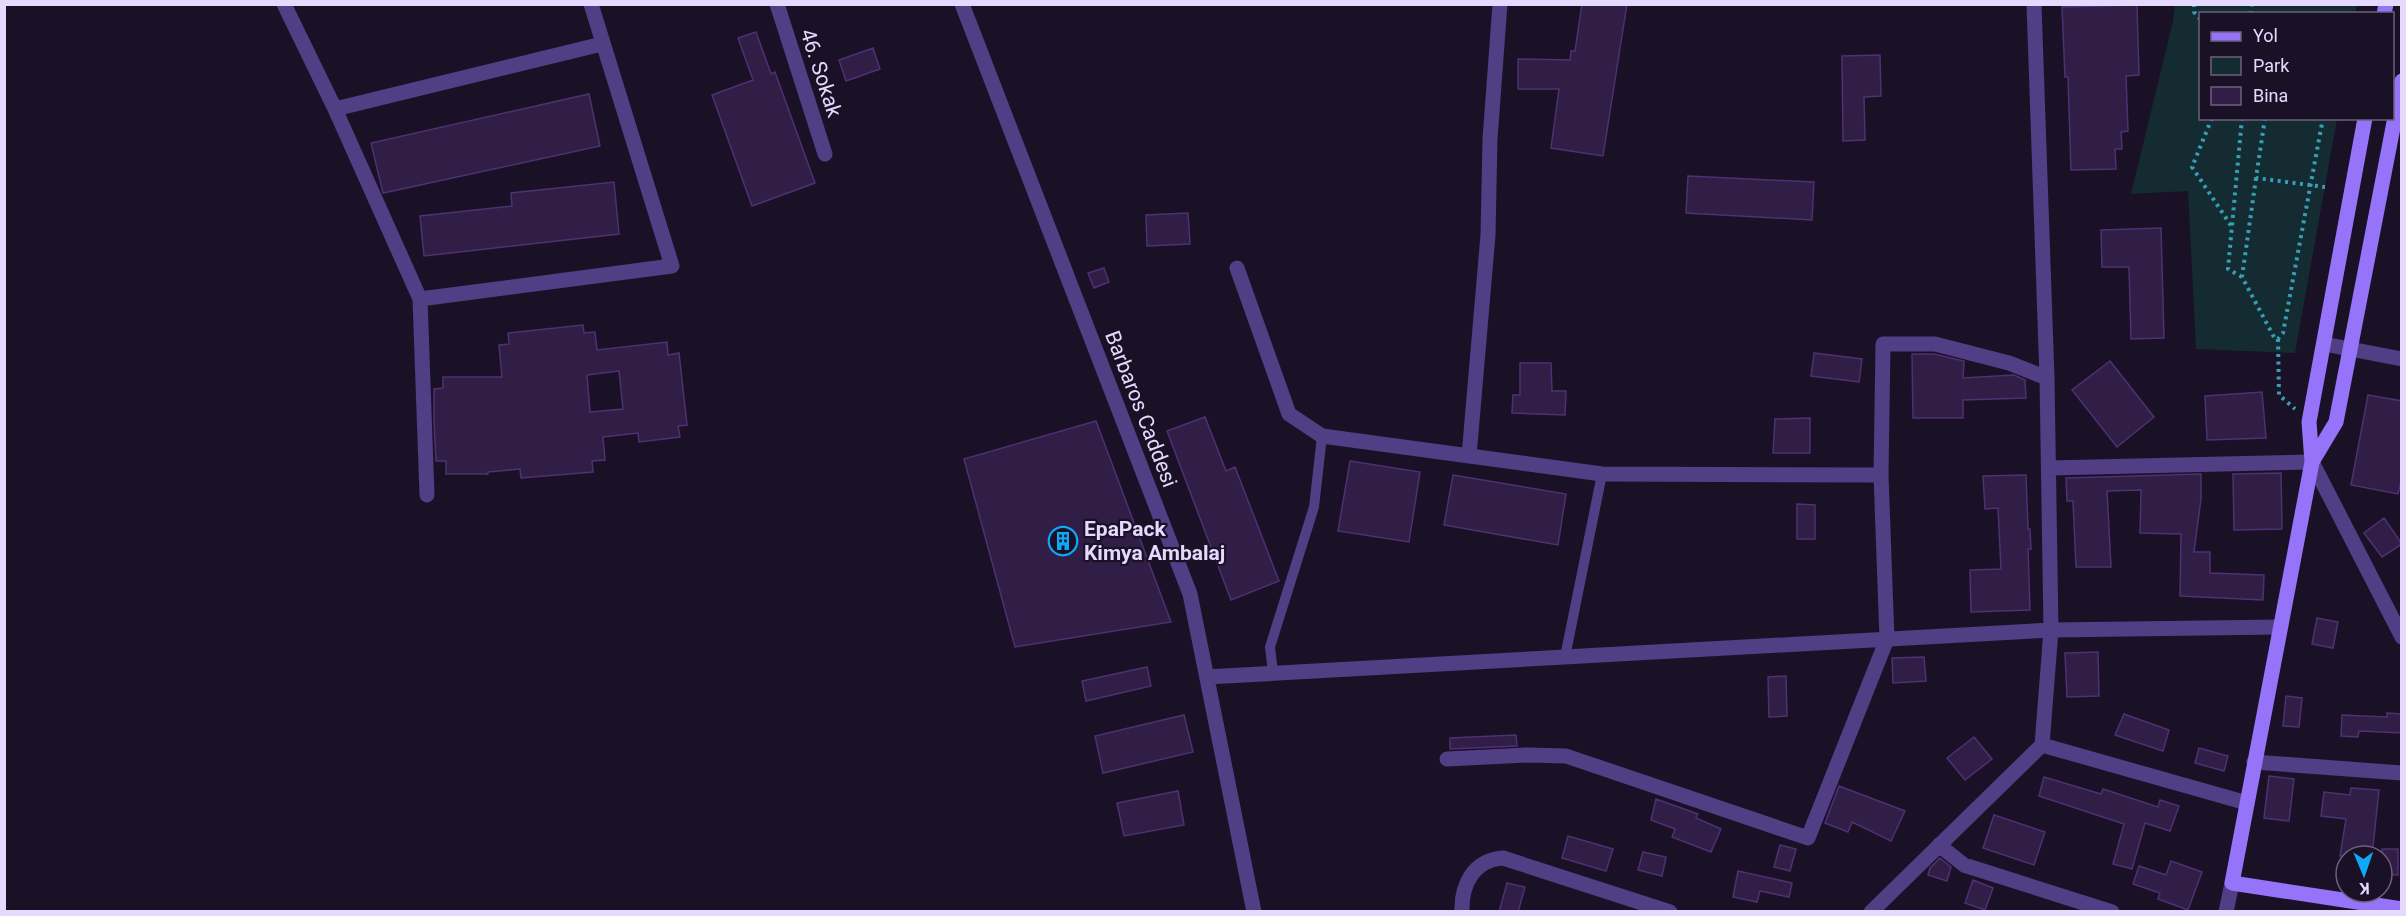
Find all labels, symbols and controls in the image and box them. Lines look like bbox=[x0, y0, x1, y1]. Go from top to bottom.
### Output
legend bbox=[2199, 12, 2394, 120]
text: Yol bbox=[2253, 25, 2278, 46]
street label: 46. Sokak bbox=[795, 26, 847, 121]
text: Park bbox=[2253, 55, 2290, 76]
text: Bina bbox=[2253, 85, 2288, 106]
street label: Barbaros Caddesi bbox=[1100, 327, 1182, 491]
place label: EpaPack Kimya Ambalaj bbox=[1084, 517, 1225, 565]
building icon: EpaPack Kimya Ambalaj bbox=[1047, 525, 1079, 557]
north arrow bbox=[2334, 844, 2394, 904]
text: K bbox=[2358, 879, 2370, 898]

